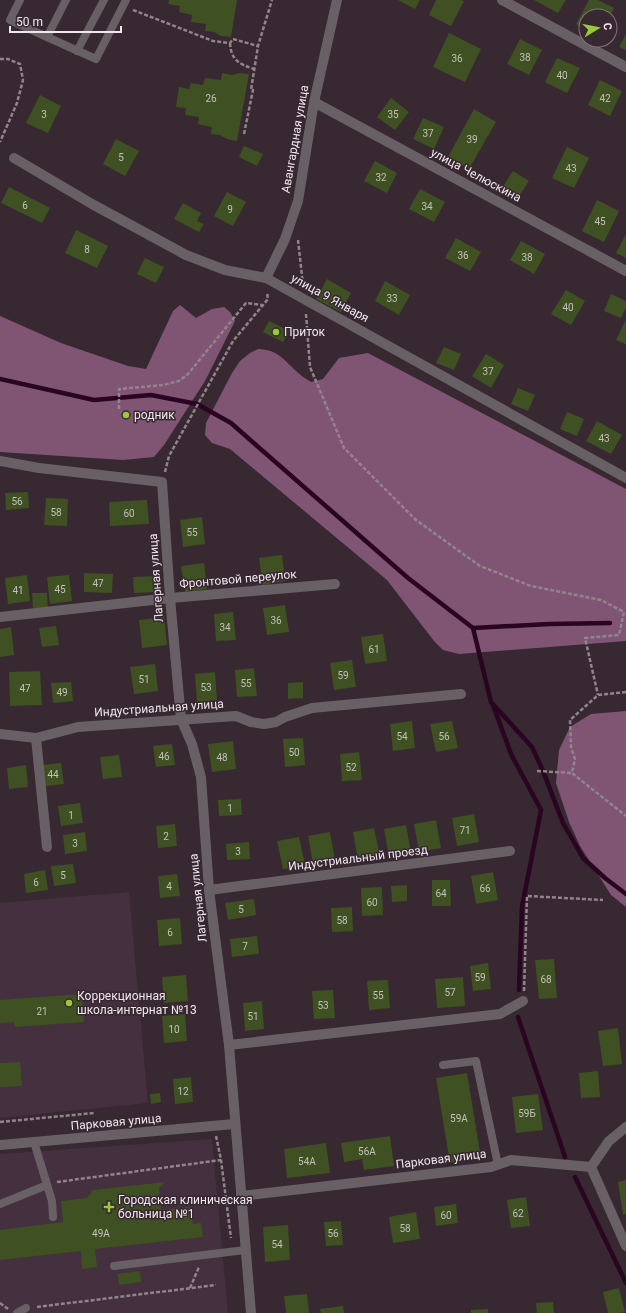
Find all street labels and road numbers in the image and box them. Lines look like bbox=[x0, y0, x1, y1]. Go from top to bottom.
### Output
street label: Авангардная улица bbox=[279, 84, 311, 194]
street label: улица Челюскина bbox=[428, 145, 524, 205]
street label: улица 9 Января bbox=[289, 271, 371, 325]
street label: Лагерная улица bbox=[146, 533, 166, 623]
street label: Фронтовой переулок bbox=[179, 567, 298, 591]
street label: Индустриальная улица bbox=[94, 696, 224, 720]
street label: Индустриальный проезд bbox=[287, 842, 429, 874]
street label: Лагерная улица bbox=[186, 853, 210, 943]
street label: Парковая улица bbox=[70, 1111, 162, 1133]
street label: Парковая улица bbox=[395, 1147, 487, 1171]

